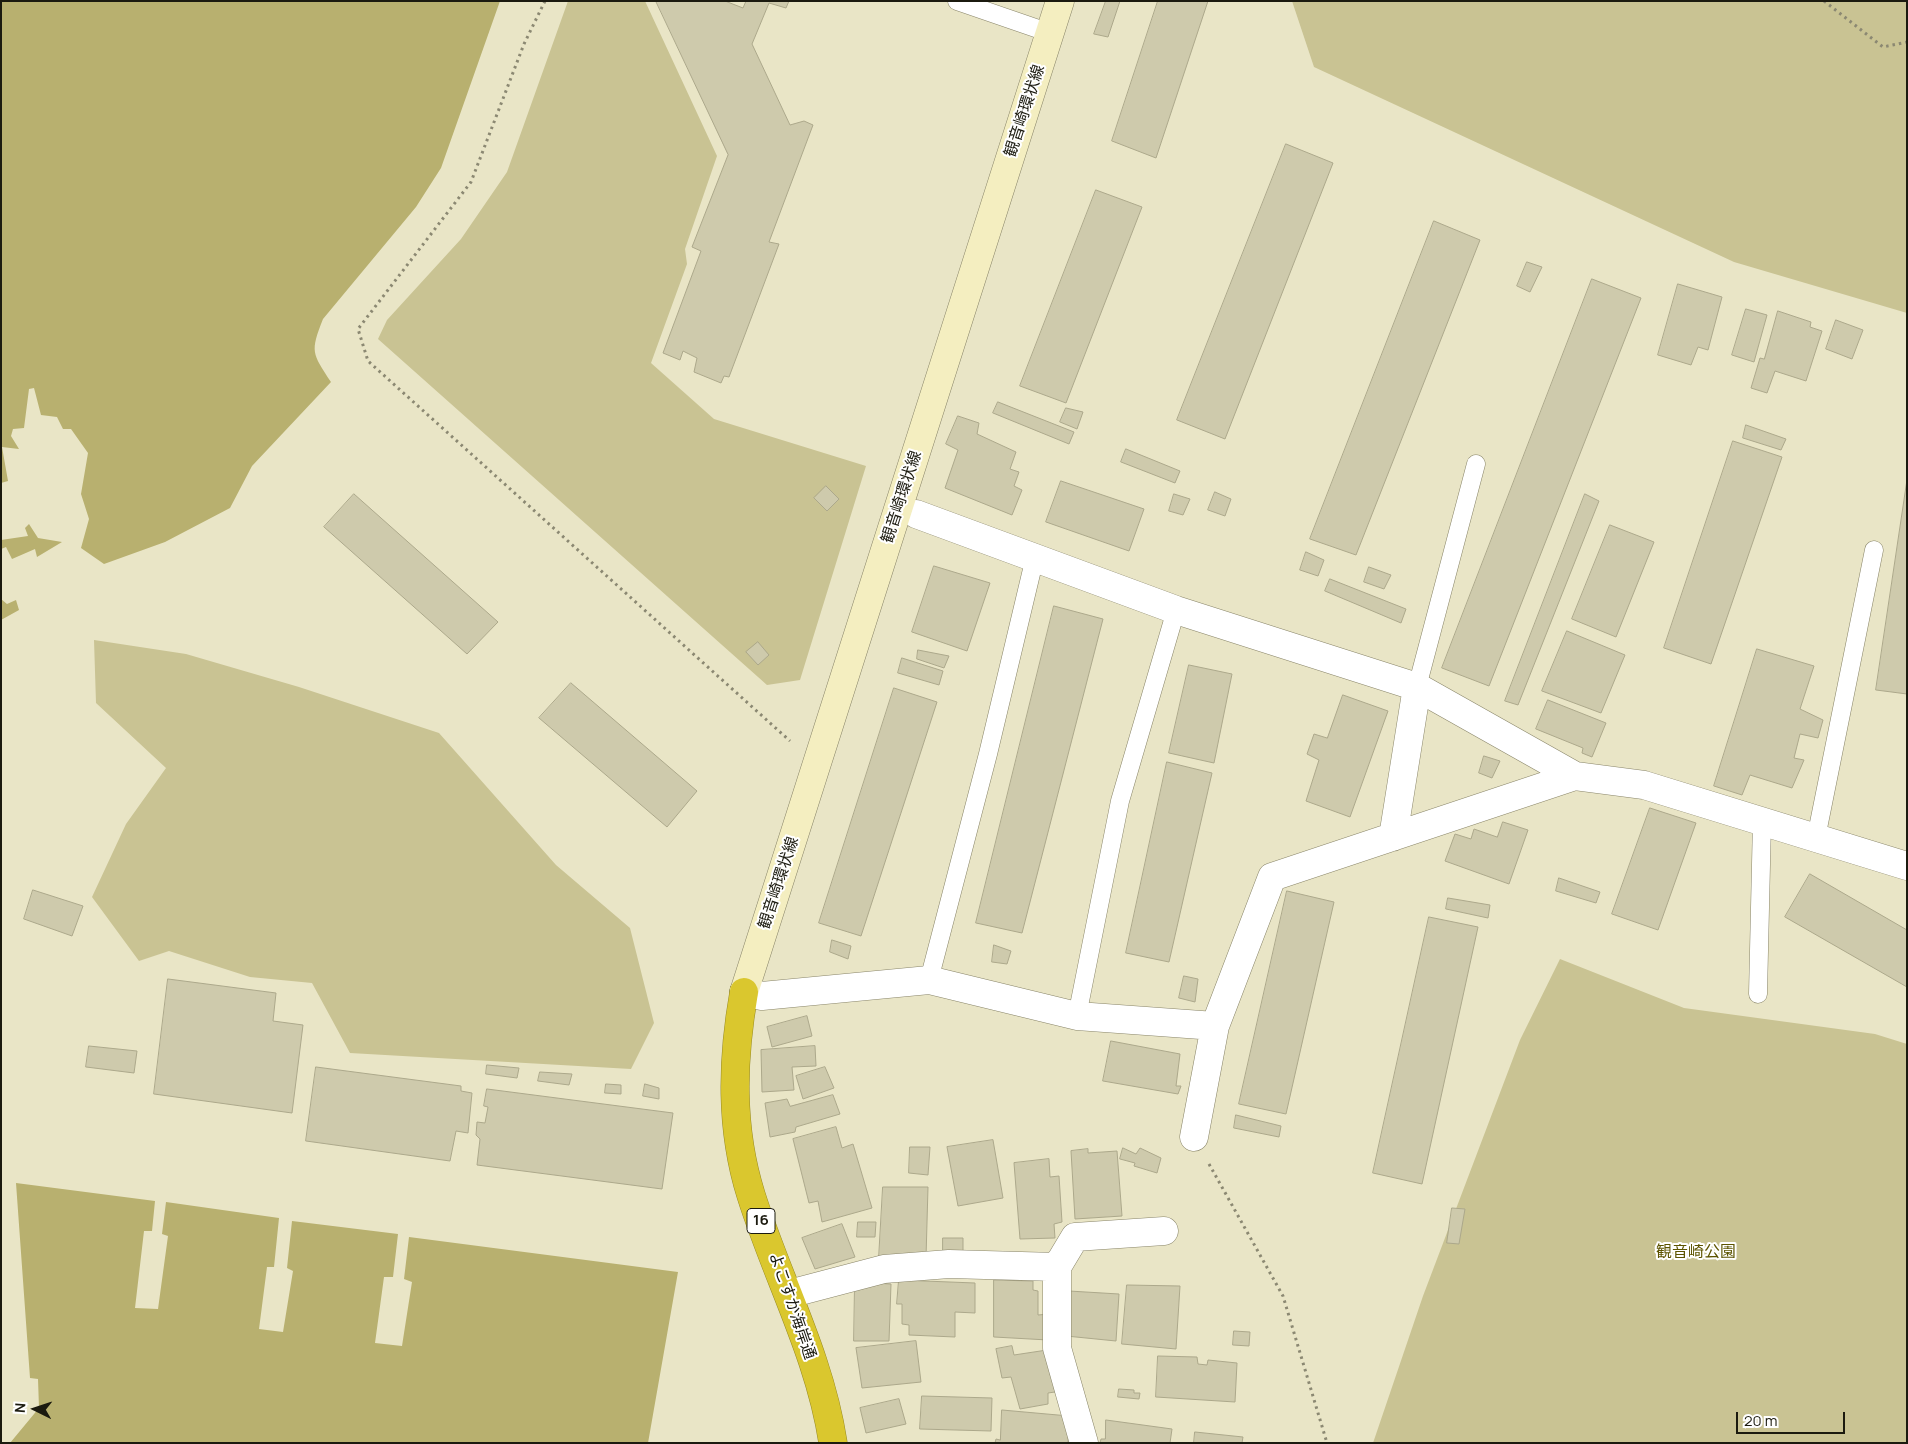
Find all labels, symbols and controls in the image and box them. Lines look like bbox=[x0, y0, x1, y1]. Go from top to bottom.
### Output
street label: 観音崎環状線 bbox=[1001, 62, 1049, 160]
street label: 観音崎環状線 bbox=[878, 448, 926, 546]
street label: 観音崎環状線 bbox=[755, 834, 803, 932]
road number: 16 bbox=[747, 1208, 775, 1234]
park label: 観音崎公園 bbox=[1656, 1243, 1736, 1263]
street label: よこすか海岸通 bbox=[765, 1250, 819, 1362]
north arrow bbox=[10, 1384, 60, 1434]
text: N bbox=[10, 1402, 29, 1414]
scale bar bbox=[1738, 1402, 1847, 1434]
text: 20 m bbox=[1744, 1410, 1777, 1431]

